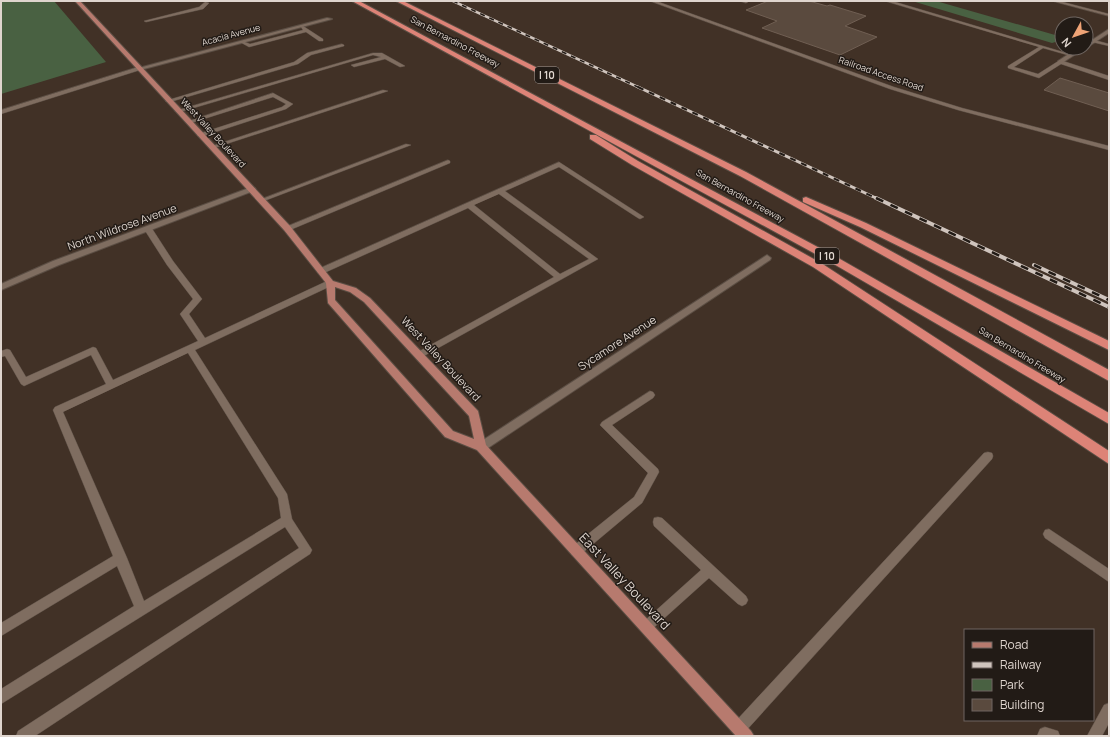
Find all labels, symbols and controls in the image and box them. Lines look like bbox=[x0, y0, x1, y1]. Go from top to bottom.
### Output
street label: San Bernardino Freeway bbox=[408, 13, 502, 71]
north arrow bbox=[1054, 16, 1094, 56]
street label: Acacia Avenue bbox=[200, 20, 262, 49]
text: N bbox=[1058, 35, 1074, 51]
street label: Railroad Access Road bbox=[837, 53, 925, 94]
road number: I 10 bbox=[535, 67, 559, 83]
street label: West Valley Boulevard bbox=[178, 95, 249, 170]
street label: San Bernardino Freeway bbox=[694, 166, 787, 225]
street label: North Wildrose Avenue bbox=[65, 200, 179, 253]
road number: I 10 bbox=[815, 248, 839, 264]
street label: Sycamore Avenue bbox=[575, 311, 659, 373]
street label: West Valley Boulevard bbox=[398, 313, 485, 404]
street label: San Bernardino Freeway bbox=[976, 323, 1068, 386]
street label: East Valley Boulevard bbox=[575, 529, 675, 633]
legend bbox=[964, 629, 1094, 721]
text: Road bbox=[1000, 636, 1028, 653]
text: Railway bbox=[1000, 656, 1042, 673]
text: Park bbox=[1000, 676, 1025, 693]
text: Building bbox=[1000, 696, 1044, 713]

